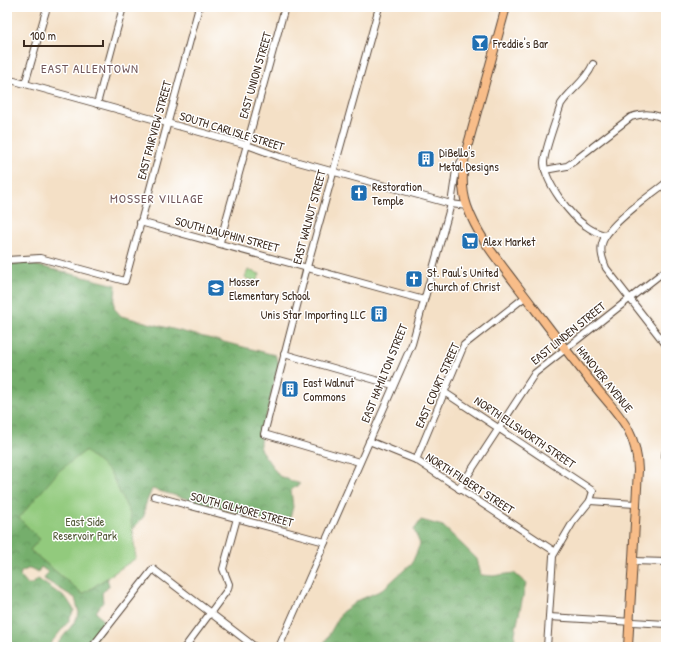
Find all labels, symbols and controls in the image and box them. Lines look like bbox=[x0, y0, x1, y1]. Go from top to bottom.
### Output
scale bar bbox=[24, 22, 103, 48]
text: 100 m bbox=[30, 27, 56, 44]
street label: EAST UNION STREET bbox=[234, 29, 276, 120]
bar icon: Freddie's Bar bbox=[470, 33, 490, 53]
place label: Freddie's Bar bbox=[492, 35, 549, 52]
district label: EAST ALLENTOWN bbox=[41, 59, 139, 77]
street label: EAST FAIRVIEW STREET bbox=[133, 78, 175, 181]
street label: SOUTH CARLISLE STREET bbox=[178, 107, 287, 155]
place label: DiBello's Metal Designs bbox=[439, 144, 499, 175]
building icon: DiBello's Metal Designs bbox=[416, 149, 436, 169]
street label: EAST WALNUT STREET bbox=[288, 168, 330, 266]
place label: Restoration Temple bbox=[372, 178, 422, 209]
church icon: Restoration Temple bbox=[349, 183, 369, 203]
district label: MOSSER VILLAGE bbox=[110, 189, 204, 207]
street label: SOUTH DAUPHIN STREET bbox=[173, 212, 281, 256]
supermarket icon: Alex Market bbox=[460, 231, 480, 251]
place label: Alex Market bbox=[483, 233, 536, 250]
place label: St. Paul's United Church of Christ bbox=[427, 264, 501, 295]
church icon: St. Paul's United Church of Christ bbox=[404, 269, 424, 289]
place label: Mosser Elementary School bbox=[229, 273, 311, 304]
school or university icon: Mosser Elementary School bbox=[206, 278, 226, 298]
street label: EAST LINDEN STREET bbox=[527, 297, 609, 368]
building icon: Unis Star Importing LLC bbox=[369, 304, 389, 324]
place label: Unis Star Importing LLC bbox=[261, 306, 366, 323]
street label: EAST HAMILTON STREET bbox=[356, 321, 412, 425]
street label: EAST COURT STREET bbox=[411, 339, 464, 430]
street label: HANOVER AVENUE bbox=[573, 342, 638, 416]
place label: East Walnut Commons bbox=[303, 374, 355, 405]
building icon: East Walnut Commons bbox=[280, 379, 300, 399]
street label: NORTH ELLSWORTH STREET bbox=[471, 392, 579, 472]
street label: NORTH FILBERT STREET bbox=[422, 448, 518, 518]
street label: SOUTH GILMORE STREET bbox=[189, 487, 296, 531]
park label: East Side Reservoir Park bbox=[53, 513, 117, 544]

